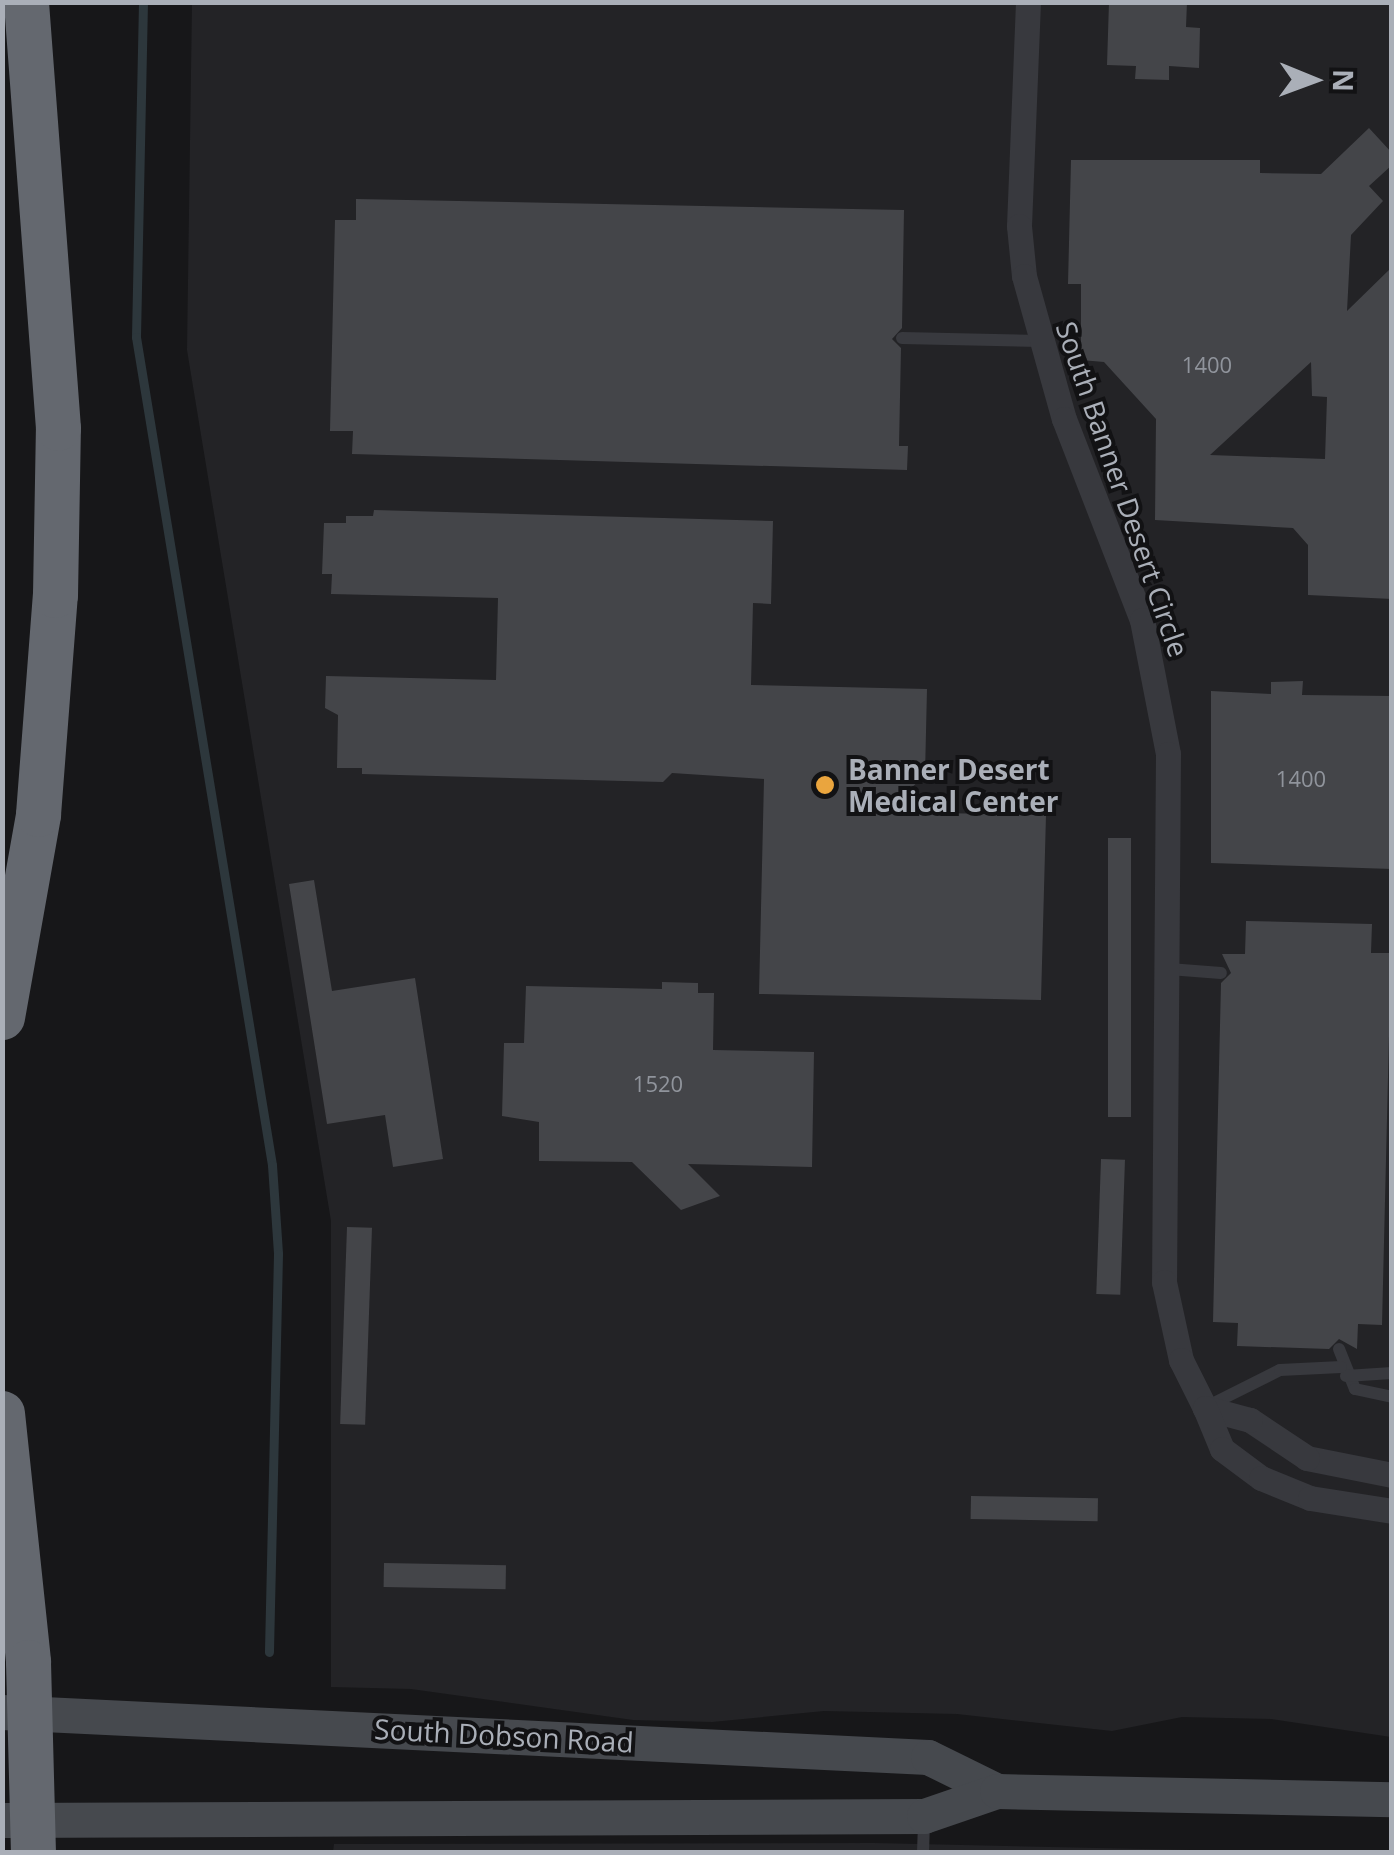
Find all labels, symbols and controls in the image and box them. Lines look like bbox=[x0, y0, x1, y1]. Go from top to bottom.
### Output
north arrow bbox=[1264, 30, 1364, 130]
text: N bbox=[1325, 69, 1363, 92]
street label: South Banner Desert Circle bbox=[1050, 317, 1196, 661]
house number: 1400 bbox=[1182, 352, 1232, 378]
place label: Banner Desert Medical Center bbox=[848, 752, 1059, 818]
house number: 1400 bbox=[1276, 766, 1326, 792]
marker: Banner Desert Medical Center bbox=[812, 772, 838, 798]
house number: 1520 bbox=[633, 1071, 683, 1097]
street label: South Dobson Road bbox=[374, 1711, 634, 1759]

